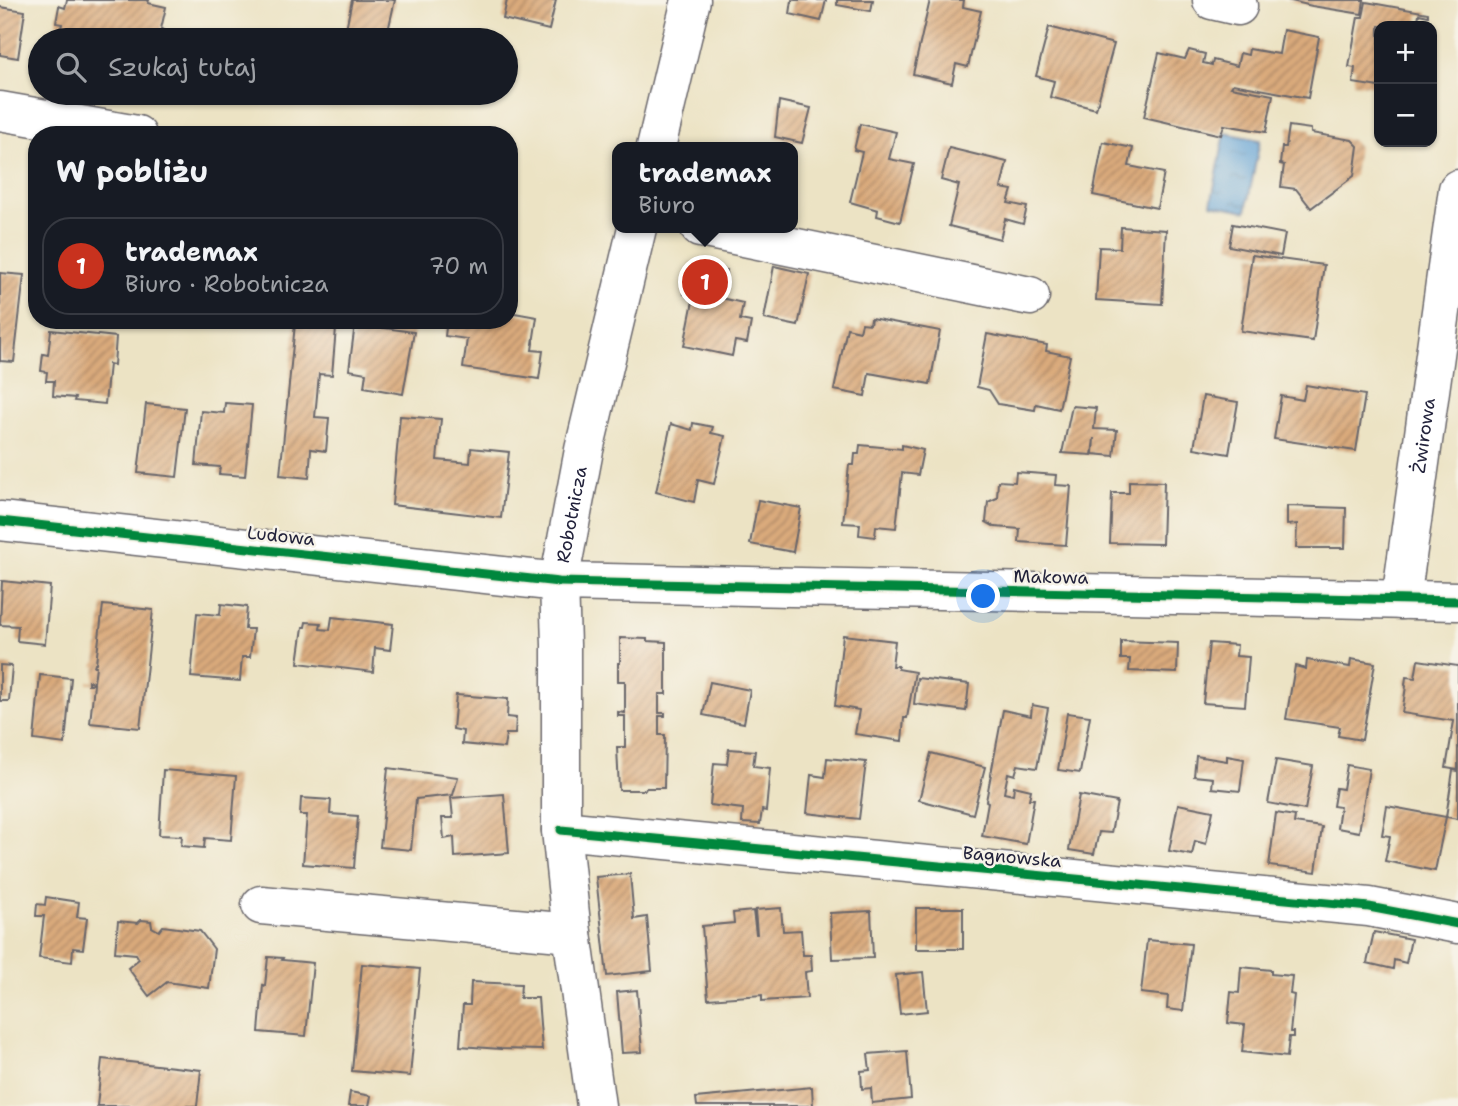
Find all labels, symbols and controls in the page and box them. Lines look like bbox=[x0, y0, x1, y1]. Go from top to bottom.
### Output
map controls bbox=[1374, 21, 1437, 147]
button: + bbox=[1374, 21, 1437, 84]
search box bbox=[28, 28, 518, 105]
icon: search bbox=[52, 48, 90, 86]
text: Szukaj tutaj bbox=[108, 49, 257, 84]
button: − bbox=[1374, 84, 1437, 147]
popup bbox=[612, 142, 798, 233]
text: W pobliżu bbox=[56, 151, 208, 192]
text: trademax bbox=[639, 155, 771, 190]
text: Biuro bbox=[639, 190, 695, 220]
text: trademax bbox=[125, 234, 258, 269]
text: 1 bbox=[76, 251, 86, 281]
text: 70 m bbox=[429, 251, 488, 281]
pin: 1 bbox=[682, 256, 728, 308]
text: Biuro · Robotnicza bbox=[125, 269, 329, 299]
street label: Żwirowa bbox=[1407, 396, 1441, 475]
street label: Robotnicza bbox=[551, 464, 593, 565]
street label: Ludowa bbox=[246, 521, 316, 551]
street label: Makowa bbox=[1013, 564, 1089, 590]
your location bbox=[966, 579, 1000, 613]
street label: Bagnowska bbox=[962, 841, 1062, 873]

